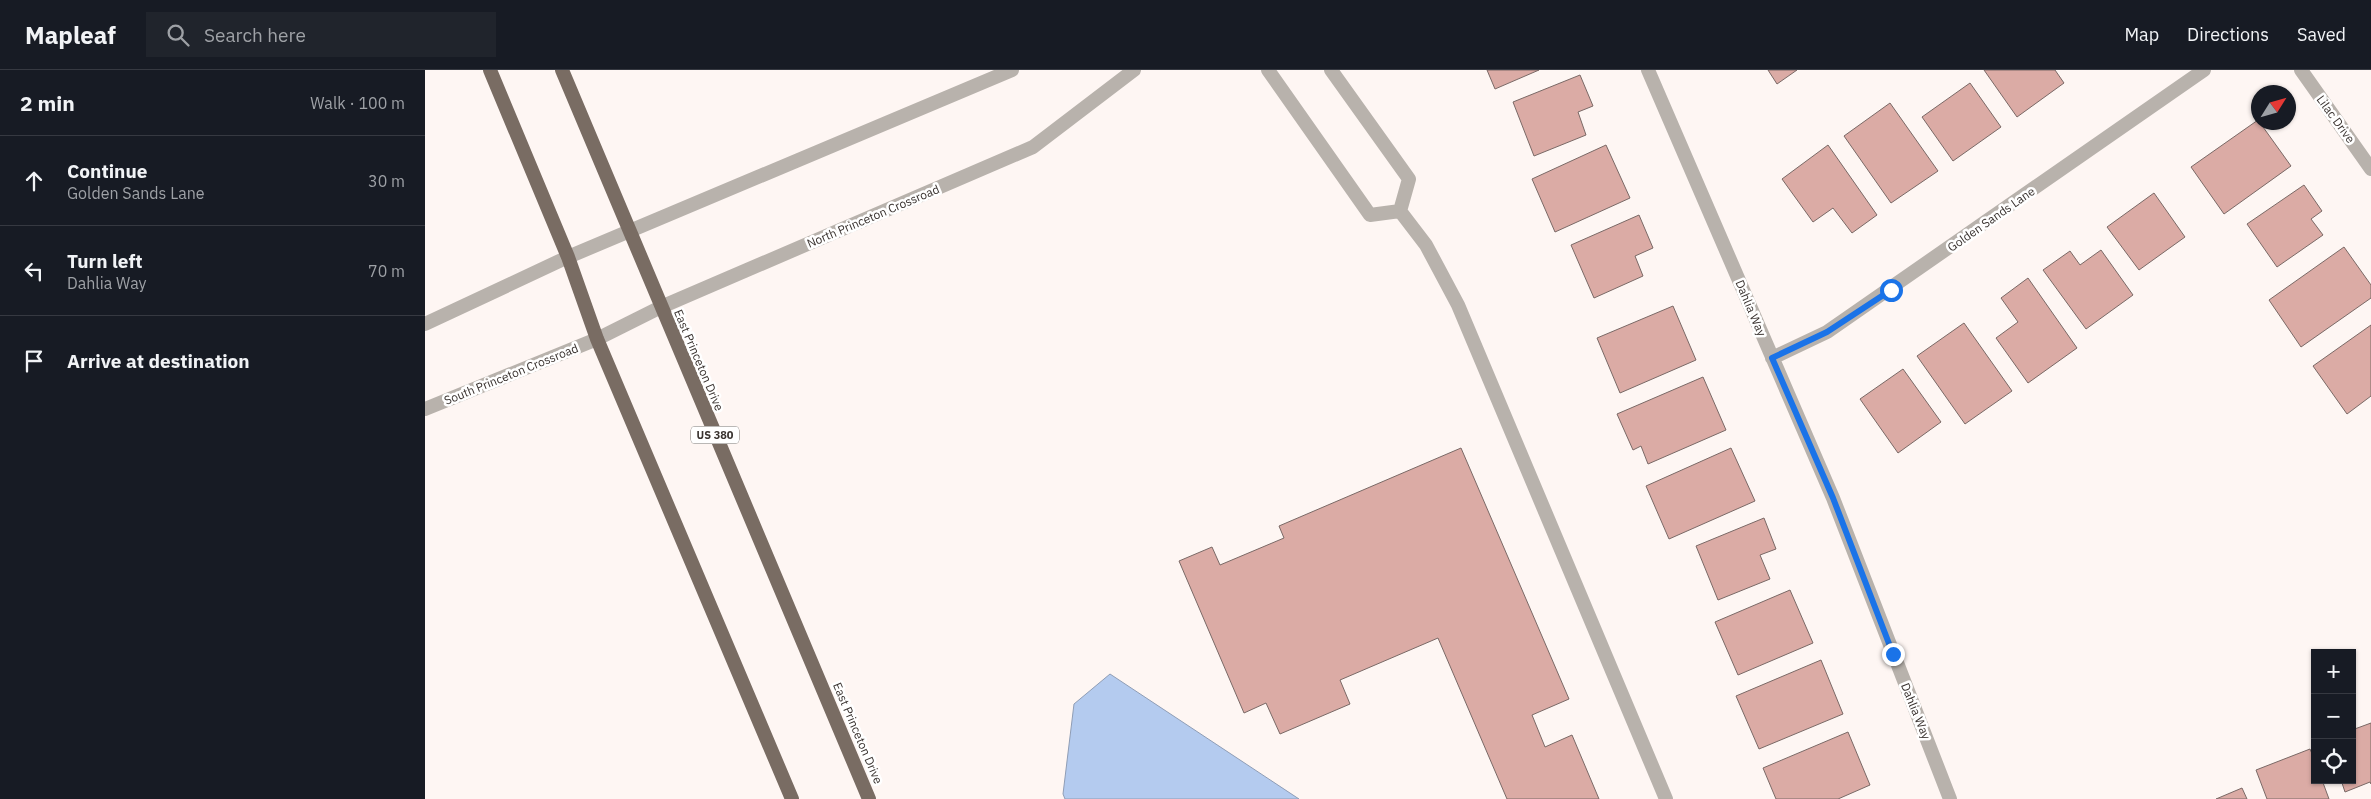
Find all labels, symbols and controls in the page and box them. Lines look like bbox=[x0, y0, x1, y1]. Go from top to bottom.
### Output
search box bbox=[146, 12, 496, 57]
text: Mapleaf bbox=[25, 19, 116, 51]
icon: search bbox=[164, 21, 192, 49]
text: Search here bbox=[204, 23, 306, 47]
text: Map bbox=[2124, 23, 2159, 46]
text: Directions bbox=[2187, 23, 2269, 46]
text: Saved bbox=[2297, 23, 2346, 46]
north arrow bbox=[2251, 85, 2296, 130]
text: 2 min bbox=[20, 89, 75, 117]
street label: Lilac Drive bbox=[2314, 92, 2359, 146]
text: Walk · 100 m bbox=[310, 93, 405, 113]
text: Continue bbox=[67, 159, 147, 183]
icon: ahead bbox=[20, 167, 48, 195]
text: 30 m bbox=[368, 171, 405, 191]
street label: North Princeton Crossroad bbox=[804, 181, 942, 251]
text: Golden Sands Lane bbox=[67, 183, 205, 203]
street label: Golden Sands Lane bbox=[1944, 183, 2038, 255]
text: Turn left bbox=[67, 249, 143, 273]
icon: left bbox=[20, 257, 48, 285]
text: 70 m bbox=[368, 261, 405, 281]
text: Dahlia Way bbox=[67, 273, 147, 293]
street label: Dahlia Way bbox=[1732, 278, 1770, 338]
route start bbox=[1880, 279, 1903, 302]
street label: East Princeton Drive bbox=[671, 307, 727, 413]
street label: South Princeton Crossroad bbox=[442, 340, 580, 408]
icon: arrive bbox=[20, 347, 48, 375]
text: Arrive at destination bbox=[67, 349, 250, 373]
road number: US 380 bbox=[691, 426, 739, 444]
route end bbox=[1882, 643, 1905, 666]
map controls bbox=[2311, 649, 2356, 784]
button: + bbox=[2311, 649, 2356, 694]
street label: East Princeton Drive bbox=[830, 680, 886, 786]
street label: Dahlia Way bbox=[1898, 681, 1934, 741]
button: − bbox=[2311, 694, 2356, 739]
button: locate bbox=[2311, 739, 2356, 784]

